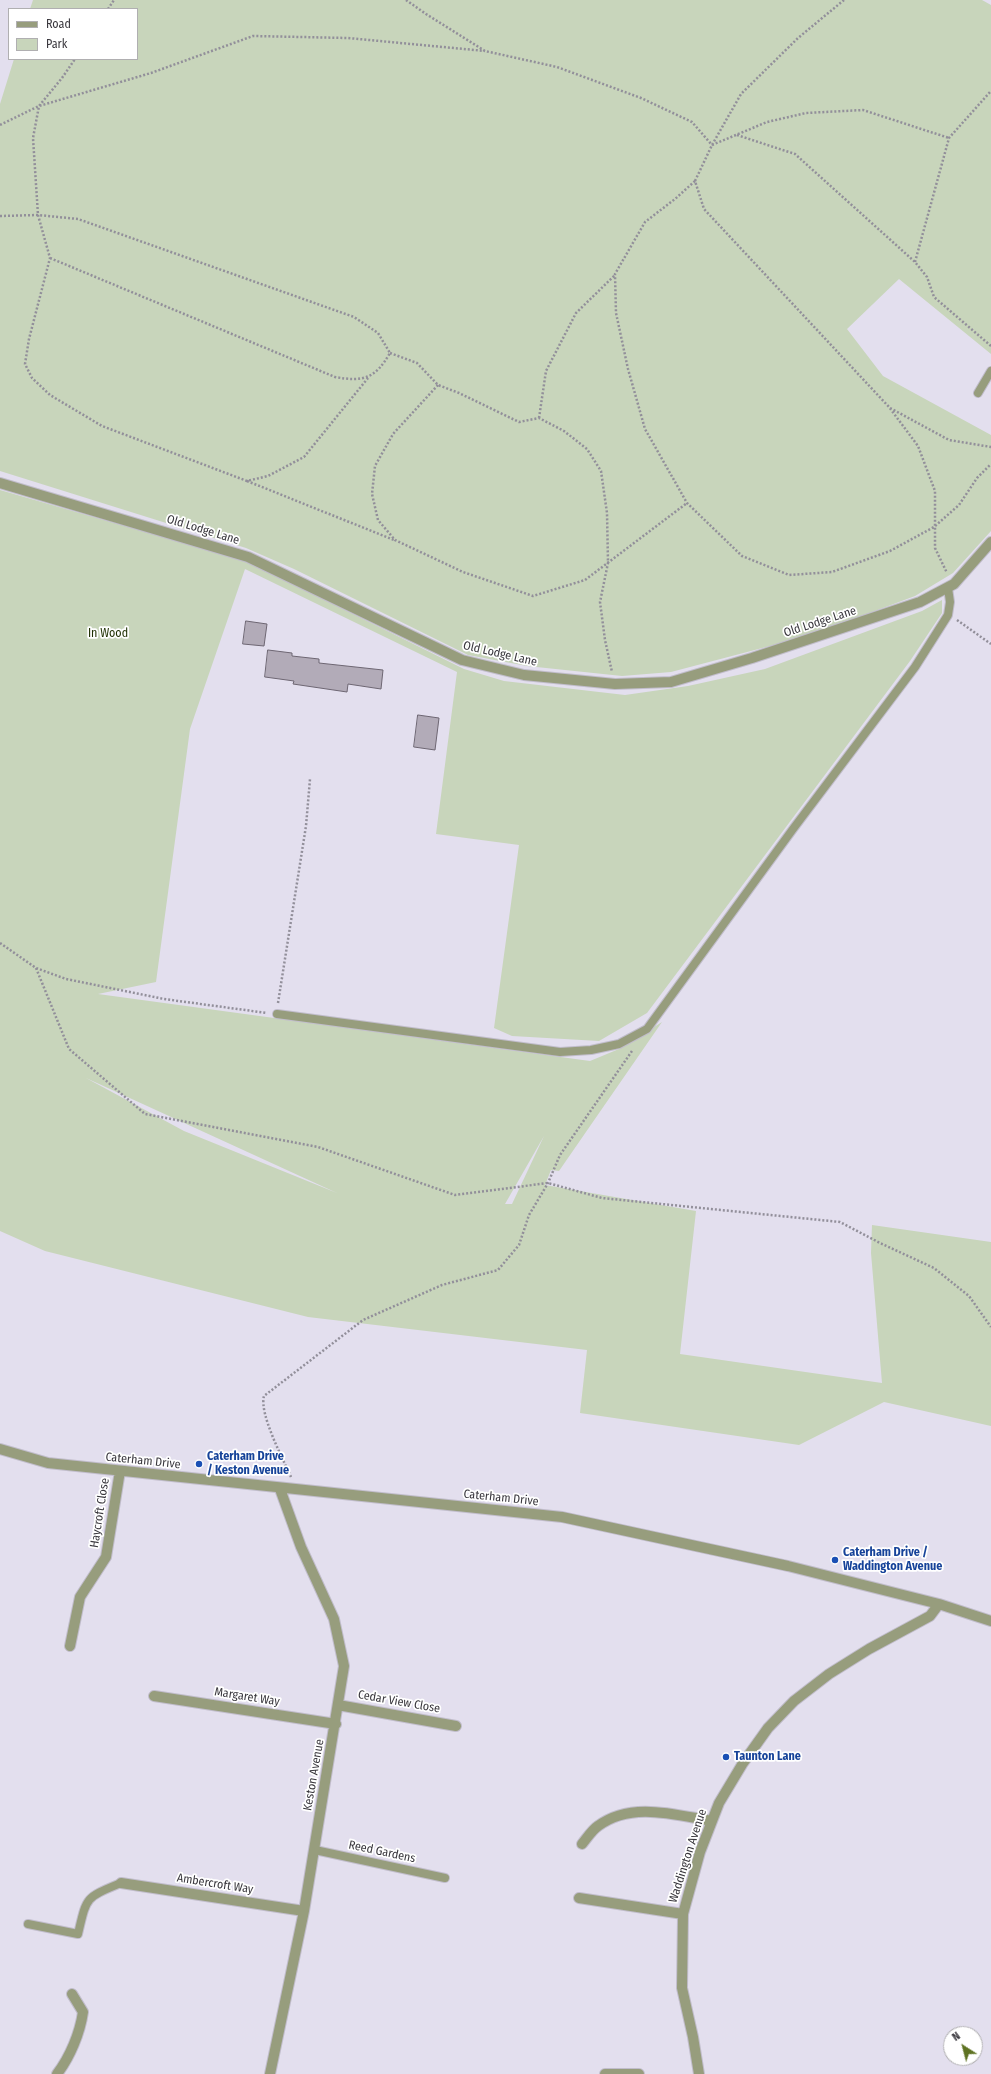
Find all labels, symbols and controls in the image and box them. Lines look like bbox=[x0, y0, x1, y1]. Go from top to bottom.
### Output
legend bbox=[8, 8, 138, 60]
text: Road bbox=[46, 17, 71, 31]
text: Park bbox=[46, 37, 67, 51]
street label: Old Lodge Lane bbox=[165, 512, 241, 548]
street label: Old Lodge Lane bbox=[782, 604, 858, 640]
park label: In Wood bbox=[88, 627, 128, 641]
street label: Old Lodge Lane bbox=[462, 639, 538, 669]
street label: Caterham Drive bbox=[105, 1450, 181, 1472]
place label: Caterham Drive / Keston Avenue bbox=[207, 1450, 289, 1478]
marker: Caterham Drive / Keston Avenue bbox=[194, 1459, 204, 1469]
street label: Haycroft Close bbox=[87, 1477, 113, 1549]
street label: Caterham Drive bbox=[463, 1487, 539, 1509]
place label: Caterham Drive / Waddington Avenue bbox=[843, 1546, 942, 1574]
marker: Caterham Drive / Waddington Avenue bbox=[830, 1555, 840, 1565]
street label: Margaret Way bbox=[213, 1685, 281, 1709]
street label: Cedar View Close bbox=[357, 1688, 441, 1716]
street label: Keston Avenue bbox=[301, 1738, 327, 1812]
place label: Taunton Lane bbox=[734, 1750, 801, 1764]
marker: Taunton Lane bbox=[721, 1752, 731, 1762]
street label: Waddington Avenue bbox=[666, 1807, 710, 1905]
street label: Reed Gardens bbox=[347, 1838, 417, 1866]
street label: Ambercroft Way bbox=[176, 1871, 254, 1897]
north arrow bbox=[943, 2026, 983, 2066]
text: N bbox=[950, 2029, 963, 2044]

